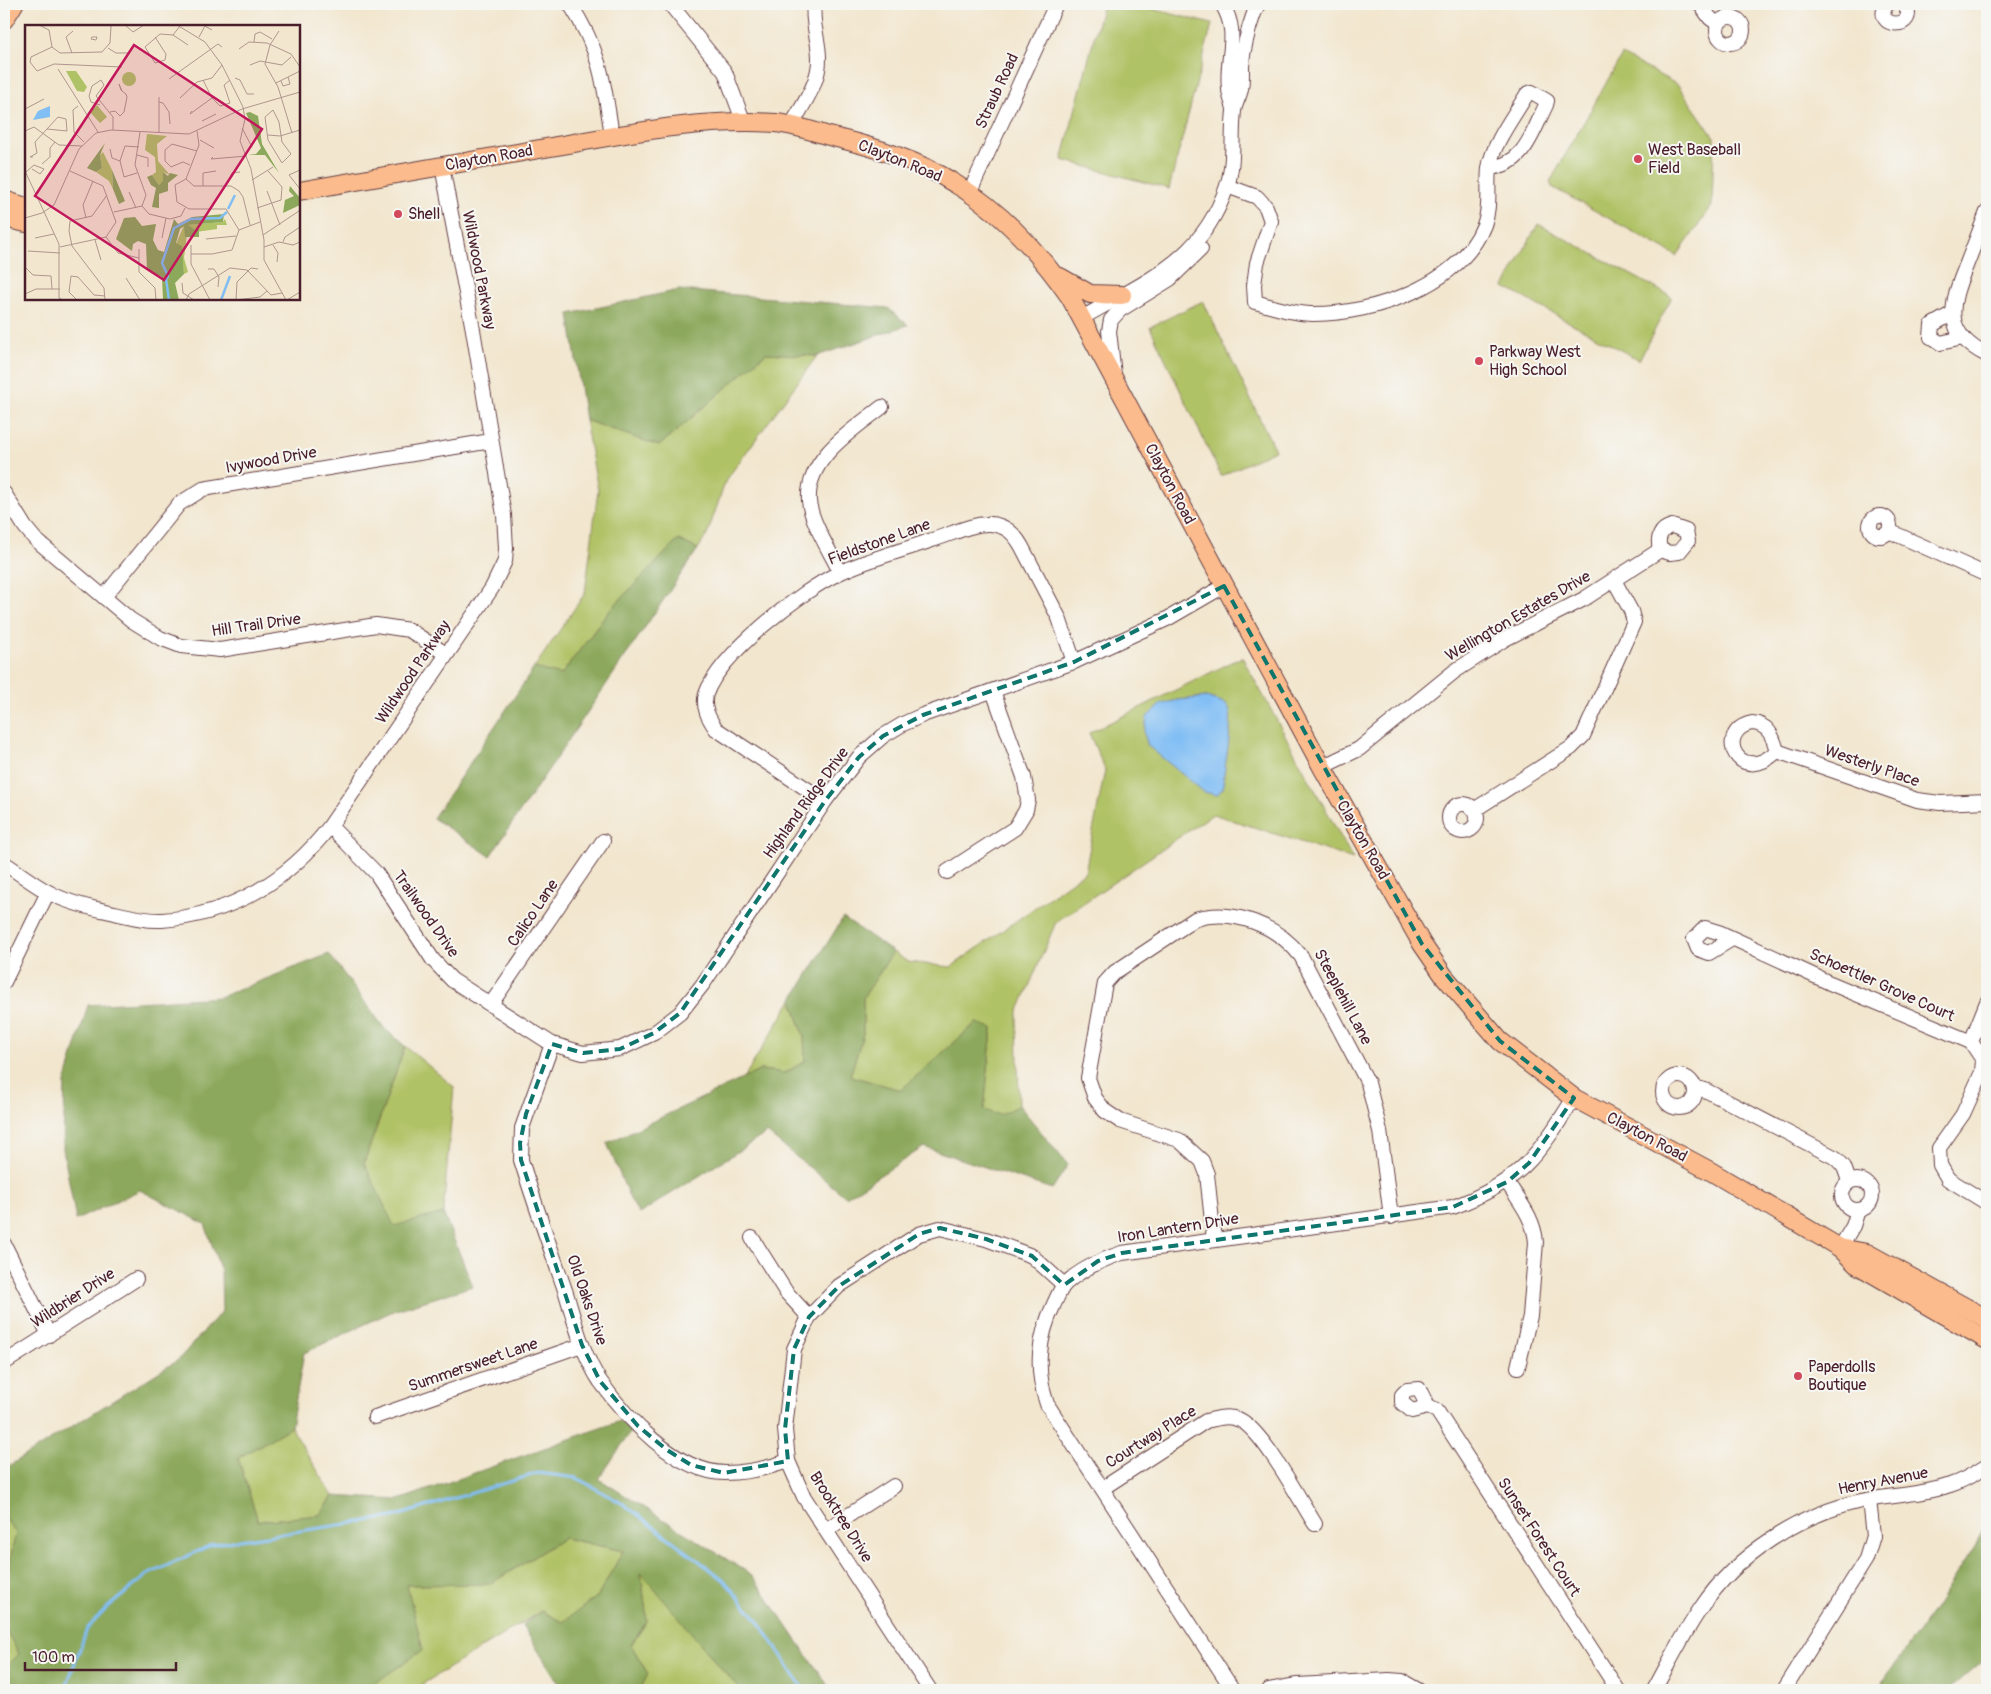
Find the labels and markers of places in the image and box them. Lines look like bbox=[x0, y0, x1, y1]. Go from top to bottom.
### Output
place label: West Baseball Field bbox=[1648, 140, 1741, 178]
marker: West Baseball Field bbox=[1632, 153, 1644, 165]
place label: Shell bbox=[408, 204, 440, 224]
marker: Shell bbox=[392, 208, 404, 220]
place label: Parkway West High School bbox=[1489, 342, 1581, 380]
marker: Parkway West High School bbox=[1473, 355, 1485, 367]
place label: Paperdolls Boutique bbox=[1808, 1357, 1875, 1395]
marker: Paperdolls Boutique bbox=[1792, 1370, 1804, 1382]

